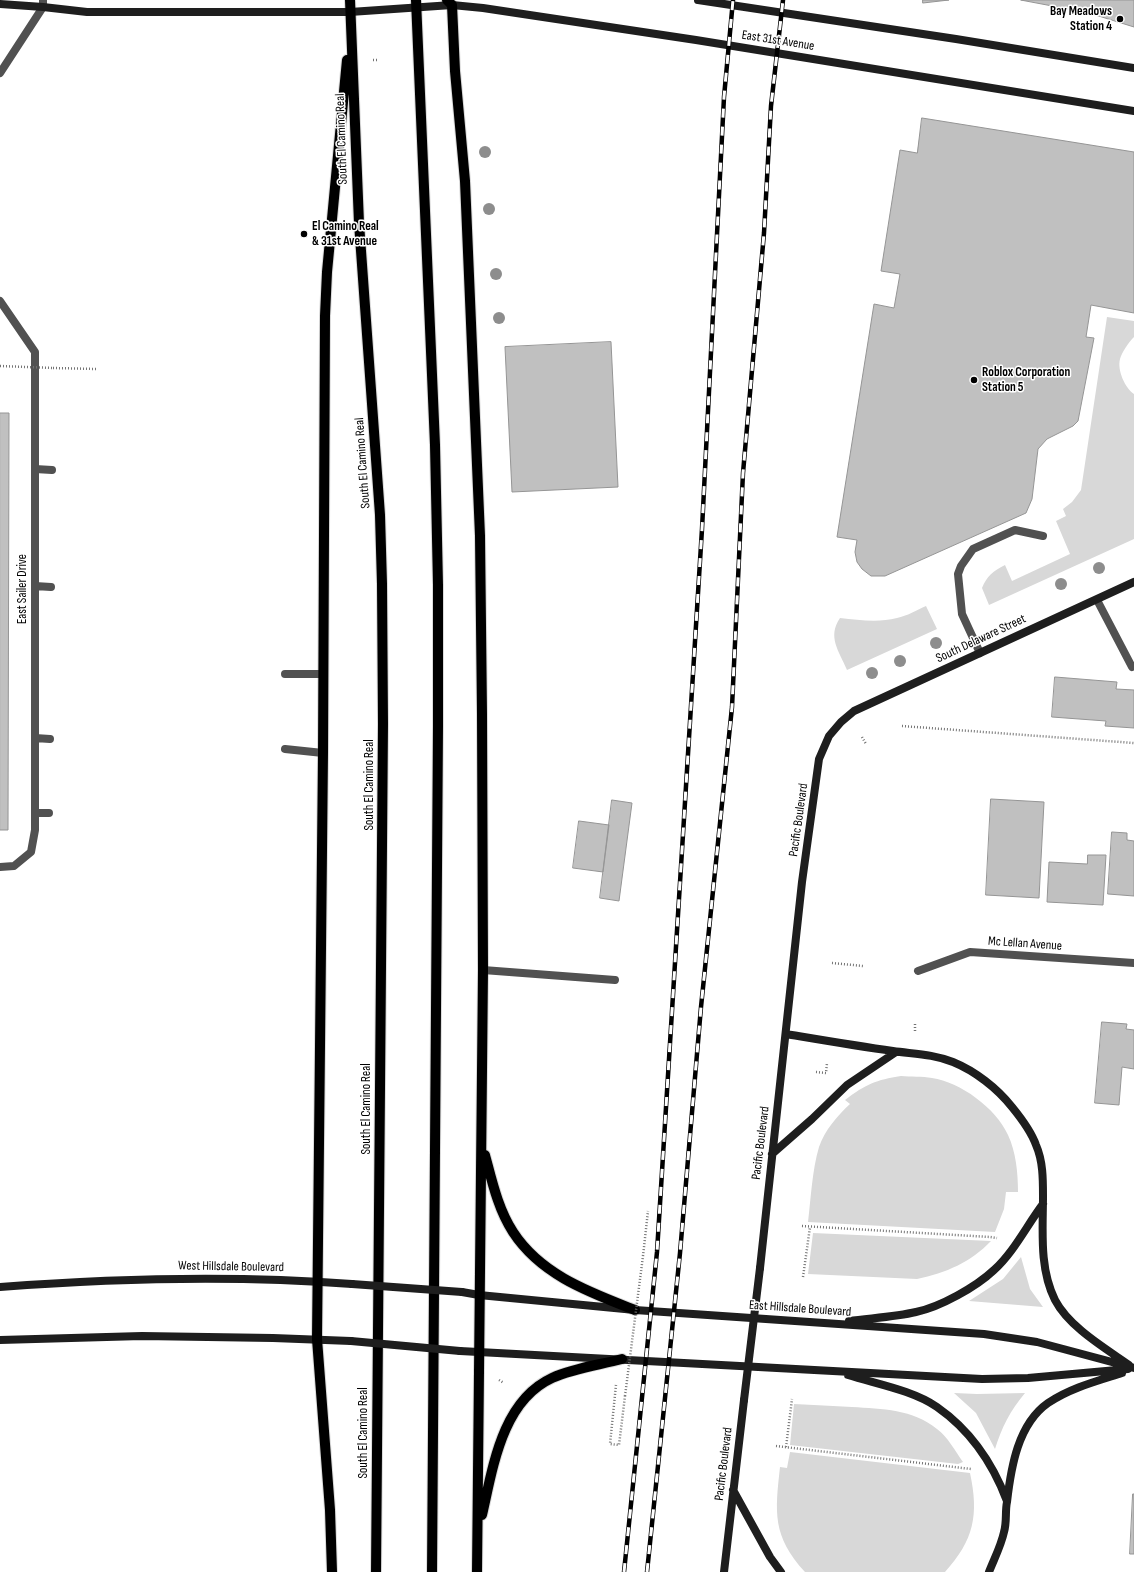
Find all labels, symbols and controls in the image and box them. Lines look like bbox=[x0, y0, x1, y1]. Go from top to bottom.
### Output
place label: Bay Meadows Station 4 bbox=[1050, 4, 1112, 35]
marker: Bay Meadows Station 4 bbox=[1115, 14, 1125, 24]
street label: East 31st Avenue bbox=[741, 28, 815, 54]
street label: South El Camino Real bbox=[333, 93, 351, 185]
place label: El Camino Real & 31st Avenue bbox=[312, 219, 379, 250]
marker: El Camino Real & 31st Avenue bbox=[299, 229, 309, 239]
place label: Roblox Corporation Station 5 bbox=[982, 365, 1070, 396]
marker: Roblox Corporation Station 5 bbox=[969, 375, 979, 385]
street label: South El Camino Real bbox=[352, 417, 374, 509]
street label: East Sailer Drive bbox=[15, 554, 31, 624]
street label: South Delaware Street bbox=[934, 611, 1028, 667]
street label: South El Camino Real bbox=[362, 739, 378, 831]
street label: Pacific Boulevard bbox=[786, 782, 812, 858]
street label: Mc Lellan Avenue bbox=[987, 934, 1063, 954]
street label: South El Camino Real bbox=[359, 1063, 375, 1155]
street label: Pacific Boulevard bbox=[749, 1105, 773, 1181]
street label: West Hillsdale Boulevard bbox=[178, 1258, 284, 1276]
street label: East Hillsdale Boulevard bbox=[748, 1298, 852, 1320]
street label: South El Camino Real bbox=[356, 1387, 372, 1479]
street label: Pacific Boulevard bbox=[712, 1426, 736, 1502]

